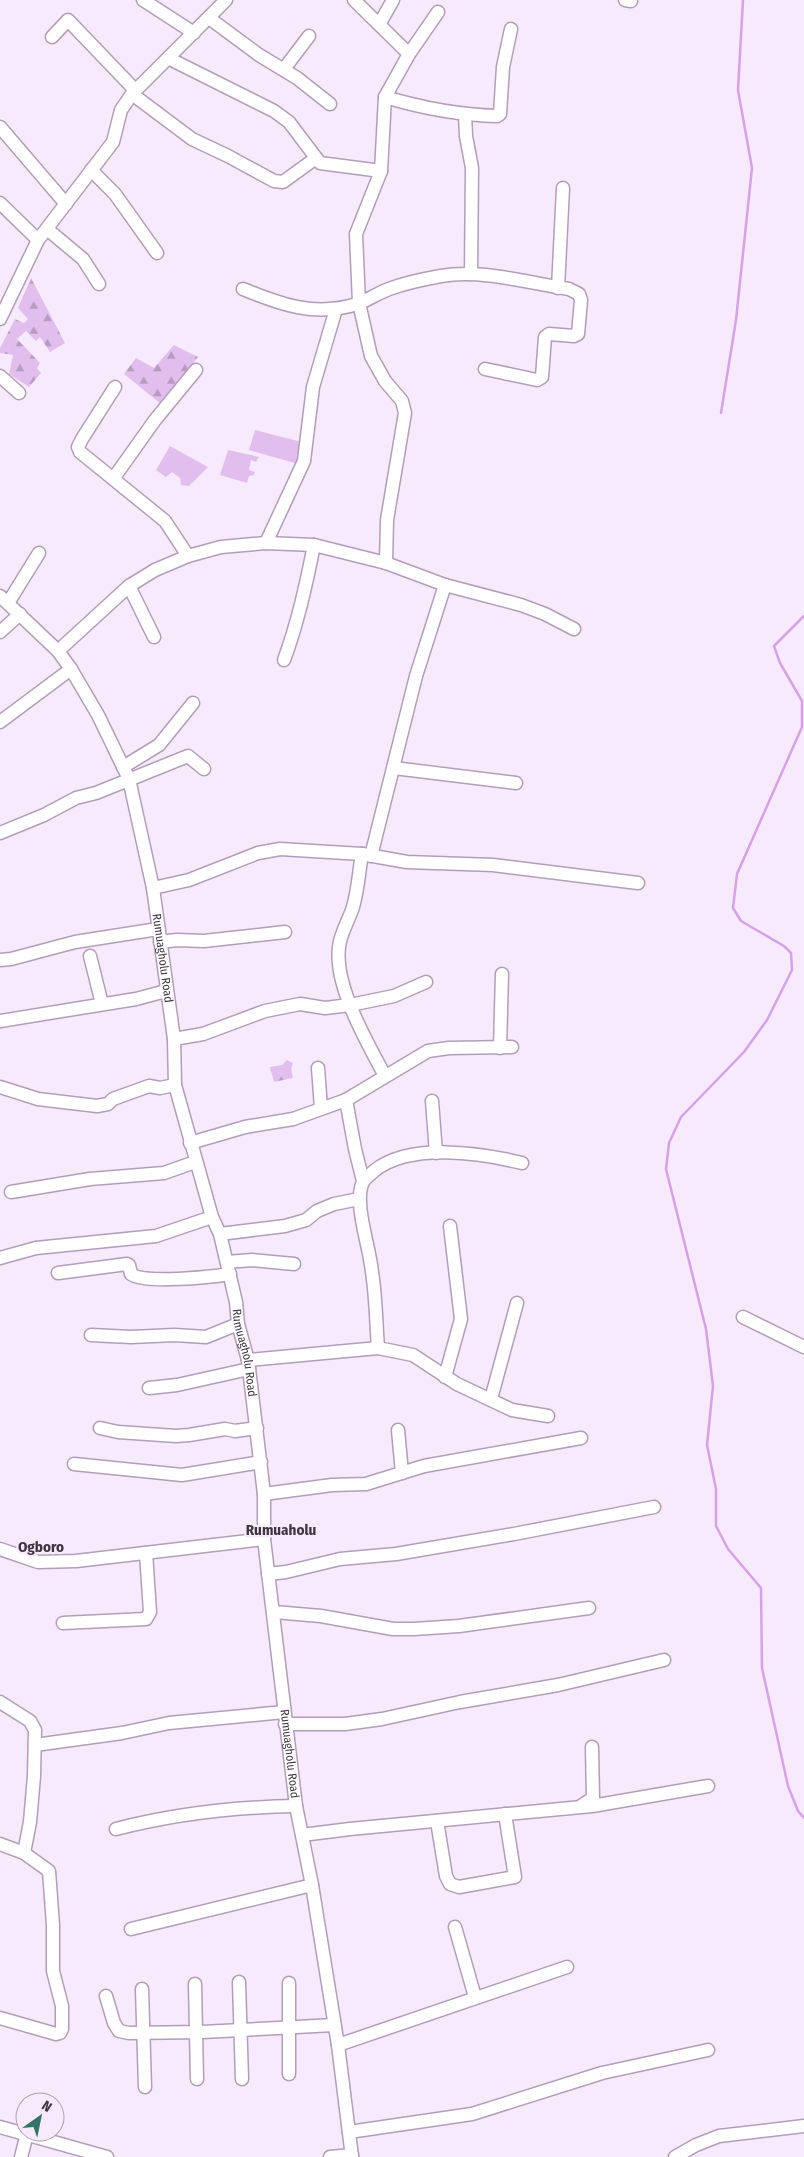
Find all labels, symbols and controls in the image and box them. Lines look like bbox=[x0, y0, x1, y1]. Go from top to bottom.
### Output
street label: Rumuagholu Road bbox=[150, 913, 176, 1003]
street label: Rumuagholu Road bbox=[230, 1308, 259, 1398]
district label: Rumuaholu bbox=[246, 1521, 316, 1539]
district label: Ogboro bbox=[18, 1538, 64, 1556]
street label: Rumuagholu Road bbox=[277, 1708, 302, 1799]
north arrow bbox=[15, 2092, 65, 2142]
text: N bbox=[39, 2097, 55, 2116]

